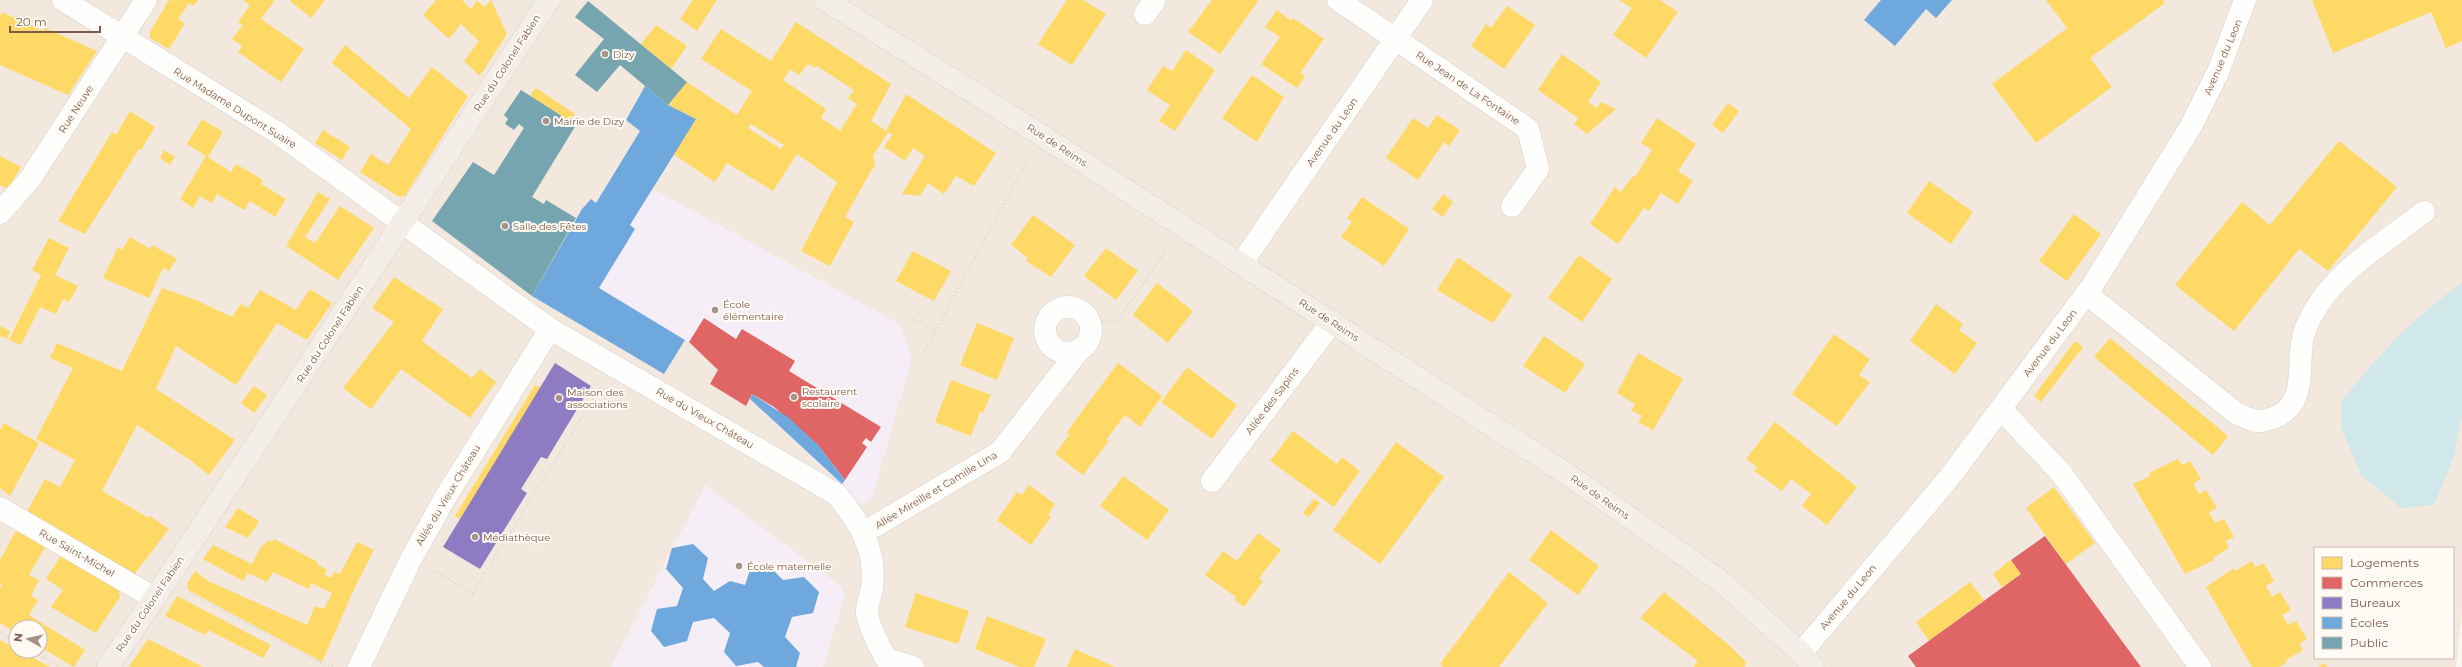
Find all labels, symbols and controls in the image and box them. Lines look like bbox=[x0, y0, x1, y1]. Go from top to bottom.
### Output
scale bar bbox=[10, 8, 100, 34]
street label: Rue du Colonel Fabien bbox=[471, 12, 543, 114]
text: 20 m bbox=[16, 14, 47, 29]
street label: Avenue du Leon bbox=[2201, 17, 2245, 97]
place label: Dizy bbox=[613, 48, 635, 61]
street label: Rue Jean de La Fontaine bbox=[1413, 48, 1523, 128]
marker: Dizy bbox=[600, 49, 610, 59]
street label: Rue Madame Dupont Suaire bbox=[171, 65, 299, 151]
street label: Rue Neuve bbox=[56, 82, 96, 136]
street label: Avenue du Leon bbox=[1303, 95, 1361, 169]
place label: Mairie de Dizy bbox=[554, 115, 625, 128]
marker: Mairie de Dizy bbox=[541, 116, 551, 126]
street label: Rue de Reims bbox=[1024, 121, 1090, 169]
place label: Salle des Fêtes bbox=[513, 220, 587, 233]
marker: Salle des Fêtes bbox=[500, 221, 510, 231]
street label: Rue du Colonel Fabien bbox=[294, 283, 366, 385]
street label: Rue de Reims bbox=[1296, 296, 1362, 344]
place label: École élémentaire bbox=[723, 298, 784, 323]
marker: École élémentaire bbox=[710, 305, 720, 315]
street label: Avenue du Leon bbox=[2020, 307, 2080, 379]
street label: Allée des Sapins bbox=[1243, 365, 1302, 437]
street label: Rue du Vieux Château bbox=[654, 385, 756, 451]
place label: Restaurent scolaire bbox=[802, 385, 857, 410]
place label: Maison des associations bbox=[567, 386, 628, 411]
marker: Restaurent scolaire bbox=[789, 392, 799, 402]
marker: Maison des associations bbox=[554, 393, 564, 403]
street label: Allée du Vieux Château bbox=[413, 442, 483, 548]
street label: Allée Mireille et Camille Lina bbox=[872, 448, 1000, 532]
street label: Rue de Reims bbox=[1568, 472, 1632, 522]
street label: Rue Saint-Michel bbox=[37, 526, 117, 580]
place label: Médiathèque bbox=[483, 531, 550, 544]
marker: Médiathèque bbox=[470, 532, 480, 542]
legend bbox=[2314, 547, 2454, 659]
street label: Rue du Colonel Fabien bbox=[113, 553, 187, 655]
text: Logements bbox=[2350, 555, 2419, 570]
place label: École maternelle bbox=[747, 560, 831, 573]
marker: École maternelle bbox=[734, 561, 744, 571]
street label: Avenue du Leon bbox=[1817, 562, 1879, 632]
text: Commerces bbox=[2350, 575, 2423, 590]
text: Bureaux bbox=[2350, 595, 2401, 610]
text: Écoles bbox=[2350, 615, 2389, 630]
north arrow bbox=[8, 619, 48, 659]
text: N bbox=[11, 632, 26, 643]
text: Public bbox=[2350, 635, 2388, 650]

